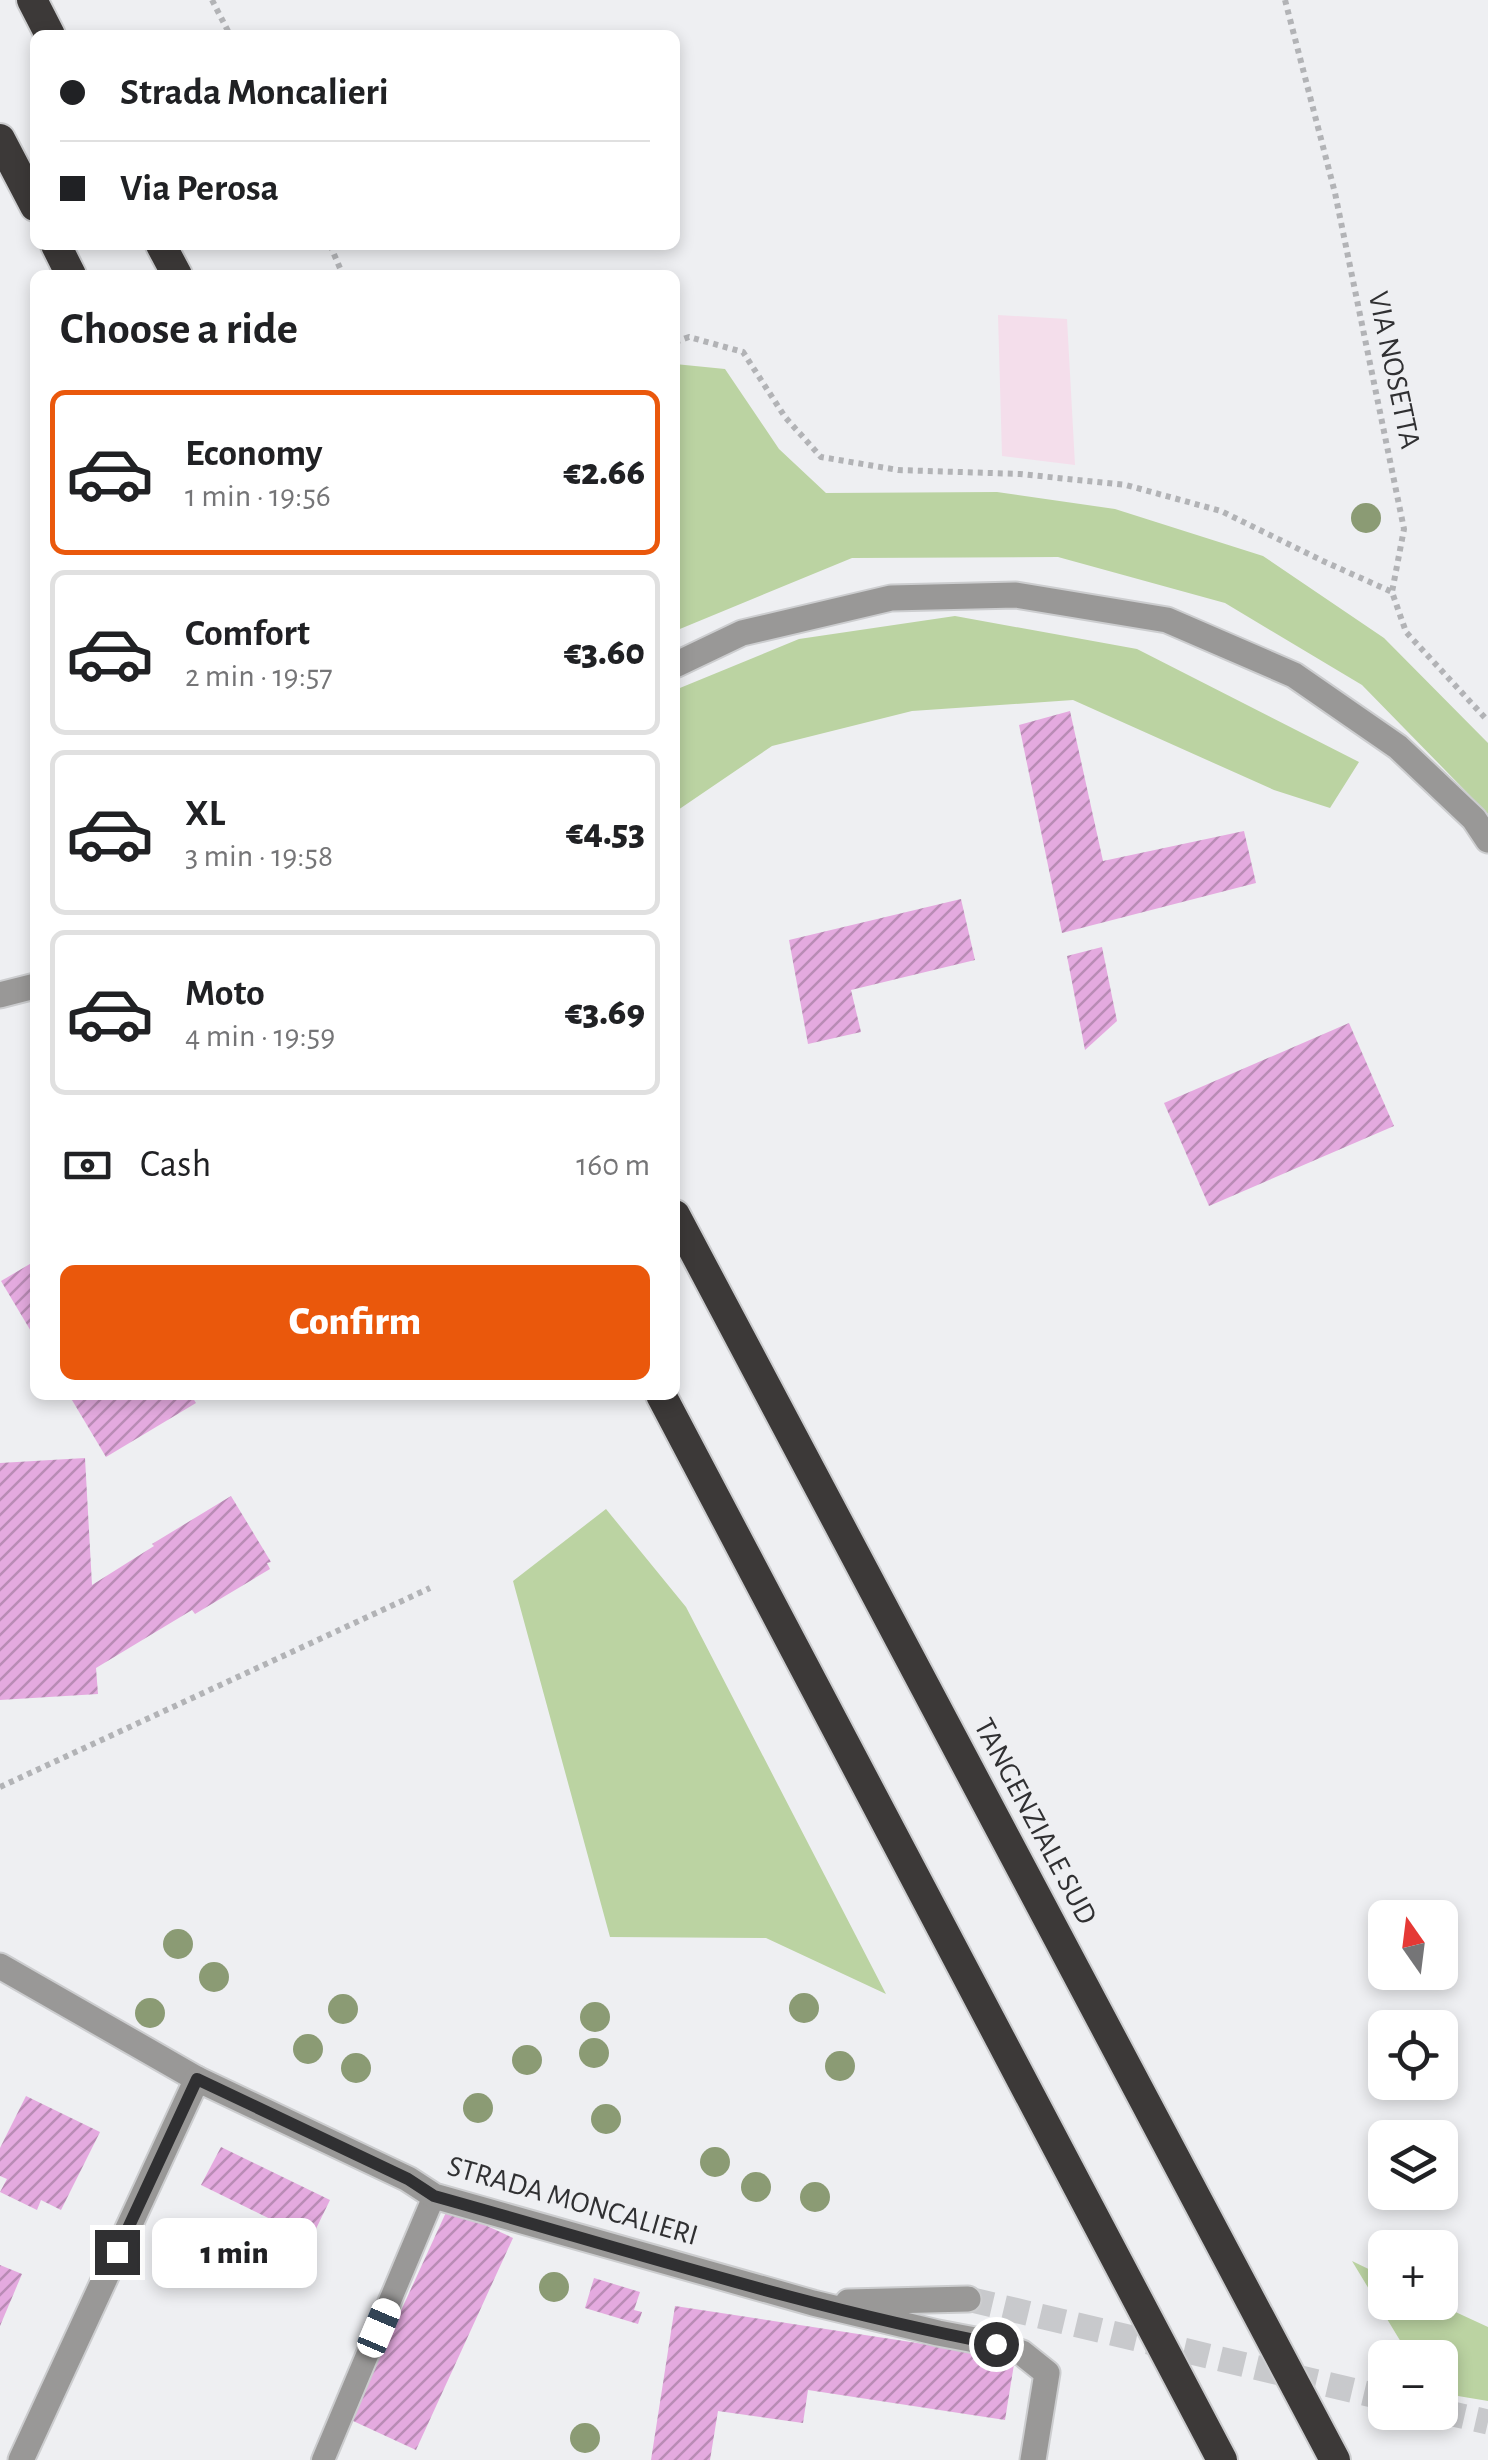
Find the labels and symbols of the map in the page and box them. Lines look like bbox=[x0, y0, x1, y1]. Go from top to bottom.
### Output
street label: VIA NOSETTA bbox=[1363, 289, 1425, 452]
street label: TANGENZIALE SUD bbox=[968, 1713, 1102, 1929]
north arrow bbox=[1368, 1900, 1458, 1990]
street label: STRADA MONCALIERI bbox=[444, 2151, 701, 2251]
callout: 1 min bbox=[152, 2217, 317, 2287]
route end bbox=[95, 2230, 140, 2275]
car bbox=[353, 2295, 405, 2361]
route start bbox=[974, 2322, 1019, 2367]

